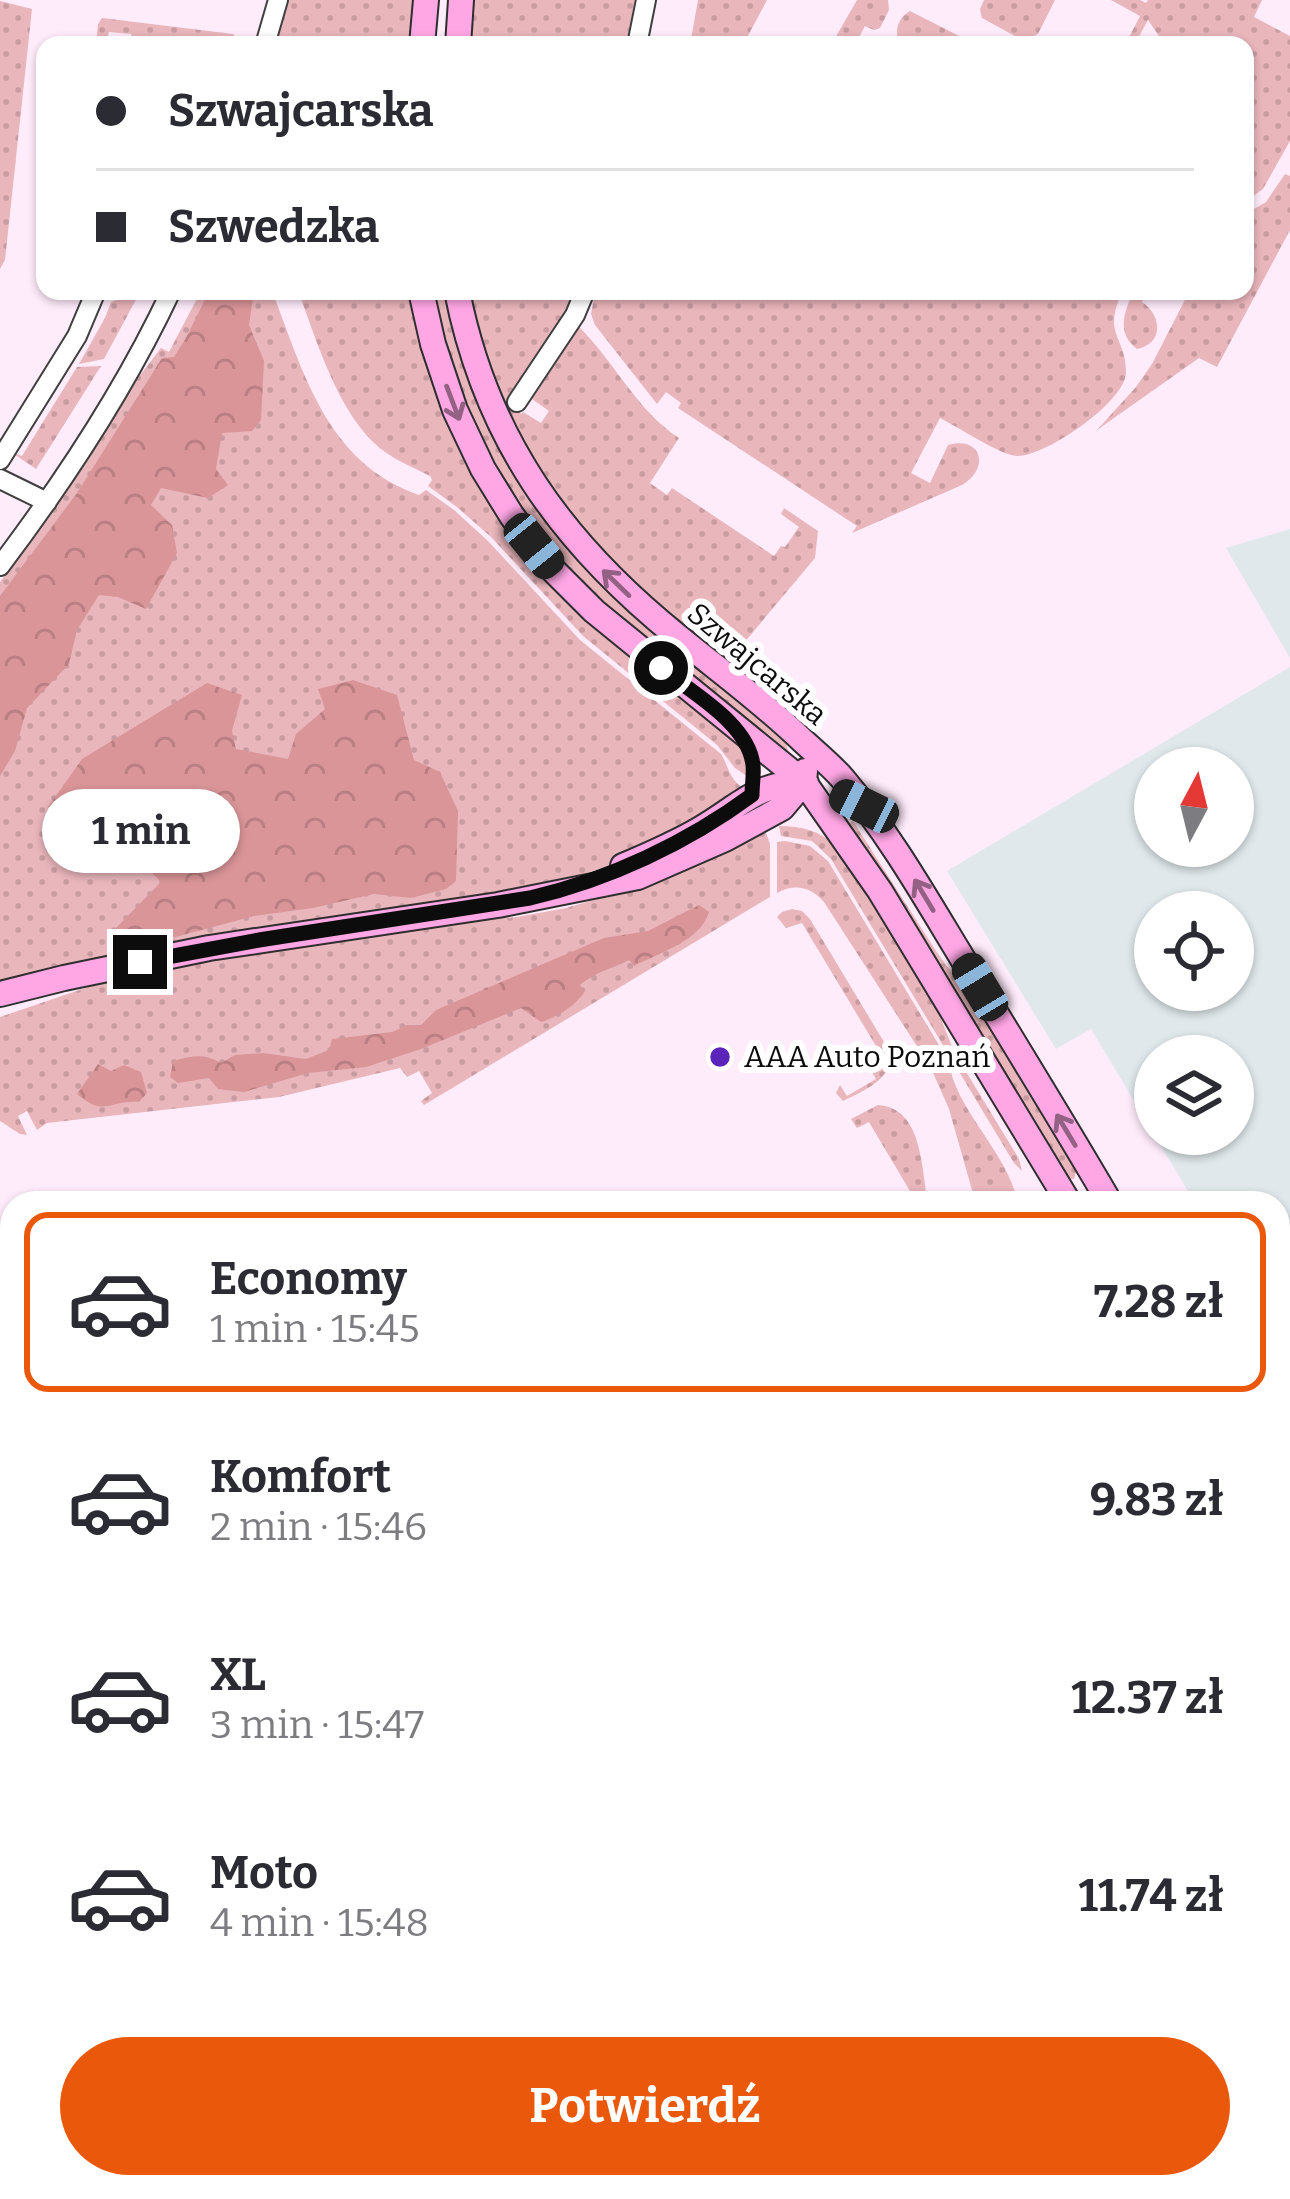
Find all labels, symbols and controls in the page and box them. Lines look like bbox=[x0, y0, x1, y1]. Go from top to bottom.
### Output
text: Szwajcarska bbox=[168, 84, 433, 138]
text: Szwedzka bbox=[168, 200, 379, 254]
one-way arrow bbox=[443, 384, 465, 421]
car bbox=[497, 507, 571, 585]
one-way arrow bbox=[602, 569, 631, 597]
street label: Szwajcarska bbox=[680, 595, 834, 733]
route start bbox=[634, 641, 688, 695]
north arrow bbox=[1134, 747, 1254, 867]
map controls bbox=[1134, 747, 1254, 1155]
car bbox=[824, 774, 904, 838]
callout: 1 min bbox=[41, 788, 239, 872]
text: 1 min bbox=[92, 808, 190, 854]
one-way arrow bbox=[912, 879, 936, 913]
button: locate bbox=[1134, 891, 1254, 1011]
route end bbox=[113, 935, 167, 989]
car bbox=[946, 947, 1014, 1027]
button: layers bbox=[1134, 1035, 1254, 1155]
place label: AAA Auto Poznań bbox=[744, 1039, 990, 1075]
marker: AAA Auto Poznań bbox=[707, 1044, 733, 1070]
one-way arrow bbox=[1054, 1113, 1078, 1148]
icon: car bbox=[66, 1248, 174, 1356]
text: Economy bbox=[210, 1252, 407, 1306]
text: 7.28 zł bbox=[1094, 1275, 1224, 1329]
text: 1 min · 15:45 bbox=[210, 1306, 419, 1352]
icon: car bbox=[66, 1446, 174, 1554]
text: Komfort bbox=[210, 1450, 391, 1504]
text: 9.83 zł bbox=[1090, 1473, 1224, 1527]
text: 2 min · 15:46 bbox=[210, 1504, 427, 1550]
icon: car bbox=[66, 1644, 174, 1752]
text: XL bbox=[210, 1648, 266, 1702]
text: 12.37 zł bbox=[1071, 1671, 1224, 1725]
text: 3 min · 15:47 bbox=[210, 1702, 424, 1748]
icon: car bbox=[66, 1842, 174, 1950]
text: Moto bbox=[210, 1846, 318, 1900]
text: 11.74 zł bbox=[1078, 1869, 1224, 1923]
text: 4 min · 15:48 bbox=[210, 1900, 429, 1946]
button: Potwierdź bbox=[60, 2037, 1230, 2175]

